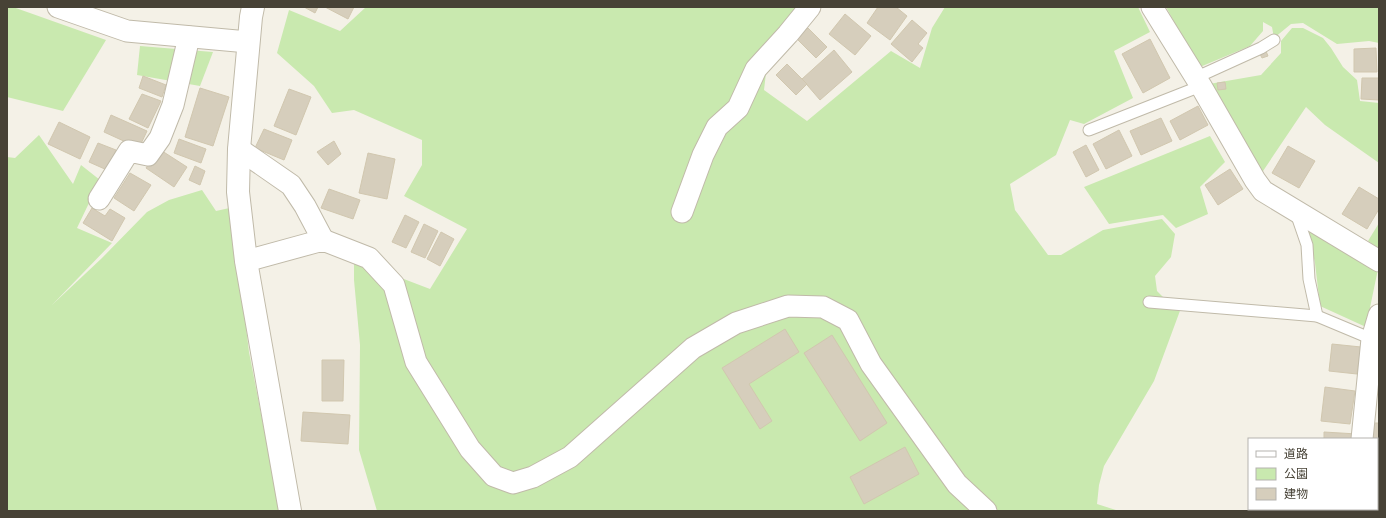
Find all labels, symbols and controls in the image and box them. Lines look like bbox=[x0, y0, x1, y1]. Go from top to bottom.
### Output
legend bbox=[1248, 438, 1378, 510]
text: 道路 bbox=[1284, 446, 1308, 463]
text: 公園 bbox=[1284, 466, 1308, 483]
text: 建物 bbox=[1284, 486, 1308, 503]

